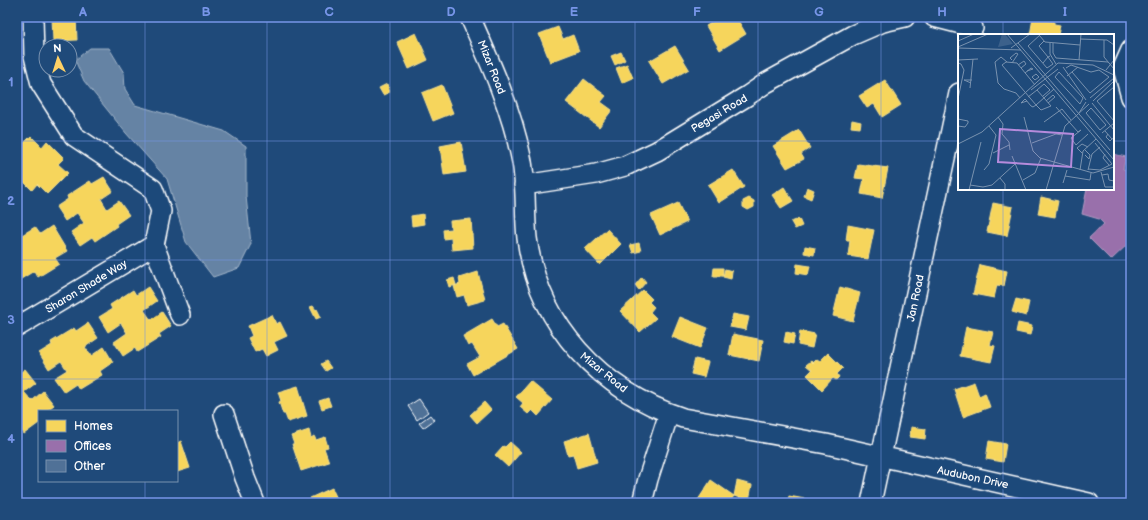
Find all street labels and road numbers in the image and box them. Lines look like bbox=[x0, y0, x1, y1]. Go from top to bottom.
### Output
street label: Mizar Road bbox=[475, 38, 508, 96]
street label: Pegasi Road bbox=[689, 92, 750, 135]
street label: Sharon Shade Way bbox=[43, 257, 129, 316]
street label: Jan Road bbox=[904, 274, 927, 323]
street label: Mizar Road bbox=[577, 349, 630, 395]
street label: Audubon Drive bbox=[936, 464, 1010, 491]

